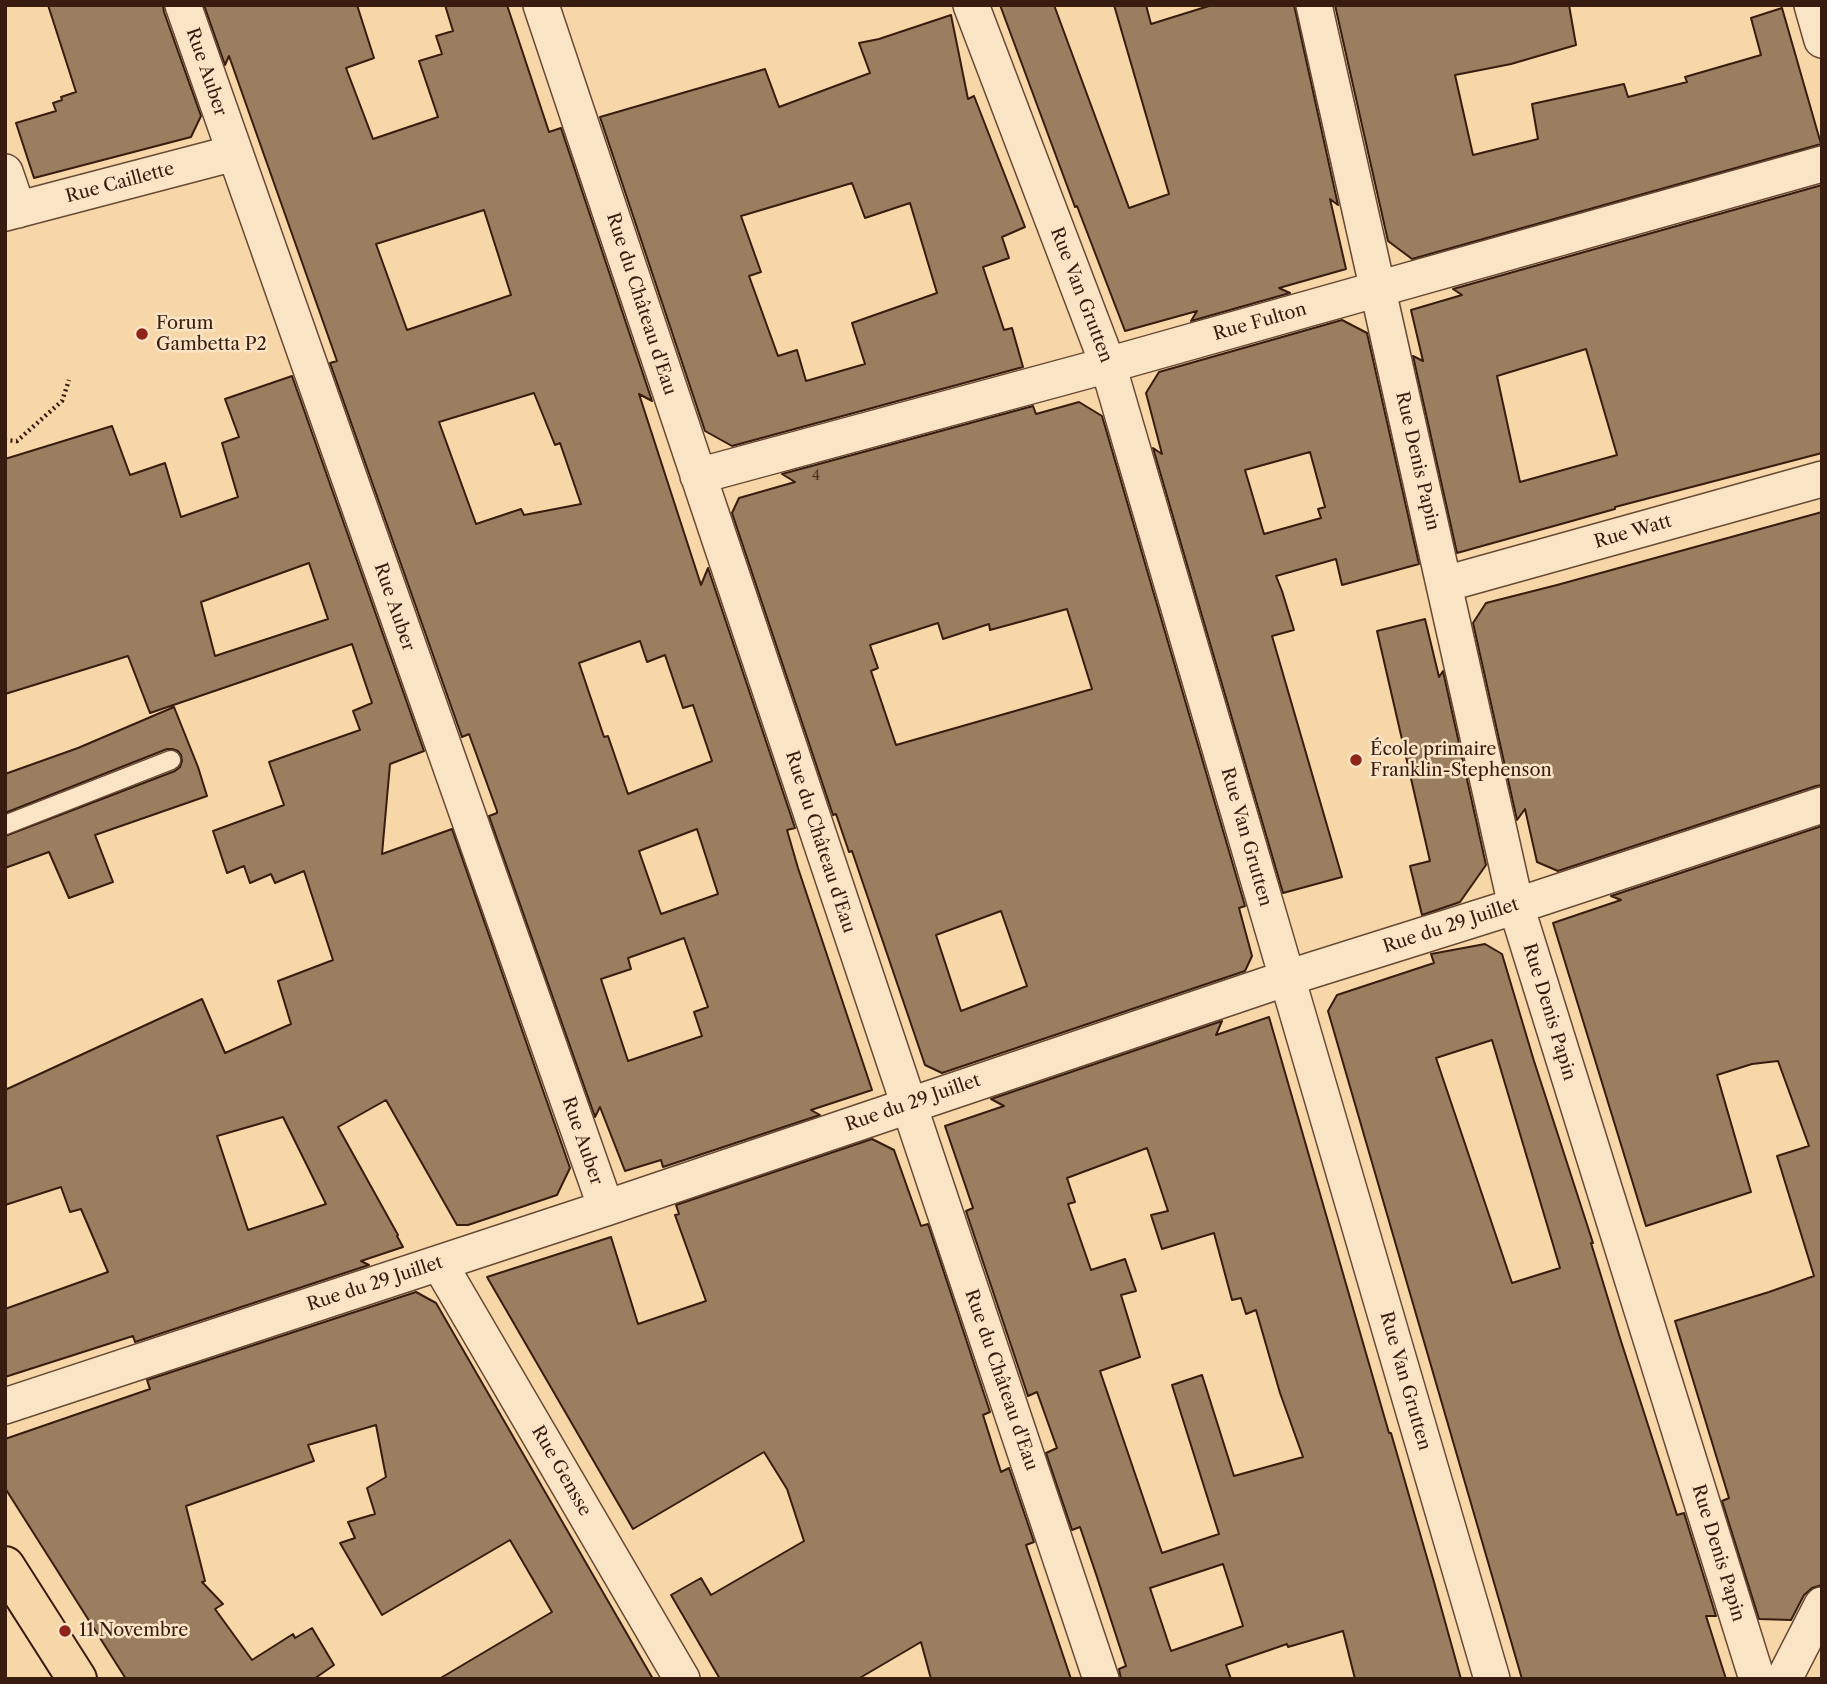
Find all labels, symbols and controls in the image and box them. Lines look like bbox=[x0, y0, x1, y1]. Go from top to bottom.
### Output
street label: Rue Auber bbox=[181, 25, 231, 119]
street label: Rue Caillette bbox=[63, 158, 177, 208]
street label: Rue du Château d'Eau bbox=[601, 210, 681, 398]
street label: Rue Van Grutten bbox=[1045, 224, 1117, 366]
street label: Rue Fulton bbox=[1211, 298, 1309, 346]
place label: Forum Gambetta P2 bbox=[156, 313, 267, 356]
marker: Forum Gambetta P2 bbox=[134, 326, 150, 342]
street label: Rue Denis Papin bbox=[1390, 389, 1444, 533]
house number: 4 bbox=[812, 468, 820, 484]
street label: Rue Watt bbox=[1592, 511, 1674, 553]
street label: Rue Auber bbox=[369, 560, 419, 654]
place label: École primaire Franklin-Stephenson bbox=[1370, 739, 1552, 782]
street label: Rue du Château d'Eau bbox=[780, 748, 860, 936]
marker: École primaire Franklin-Stephenson bbox=[1348, 752, 1364, 768]
street label: Rue Van Grutten bbox=[1216, 765, 1276, 909]
street label: Rue du 29 Juillet bbox=[1380, 894, 1522, 958]
street label: Rue Denis Papin bbox=[1518, 941, 1580, 1083]
street label: Rue du 29 Juillet bbox=[843, 1070, 983, 1136]
street label: Rue Auber bbox=[557, 1094, 607, 1188]
street label: Rue du 29 Juillet bbox=[304, 1252, 446, 1316]
street label: Rue du Château d'Eau bbox=[960, 1287, 1042, 1473]
street label: Rue Van Grutten bbox=[1375, 1309, 1435, 1453]
street label: Rue Gensse bbox=[526, 1422, 596, 1520]
street label: Rue Denis Papin bbox=[1687, 1482, 1749, 1624]
place label: 11 Novembre bbox=[79, 1620, 188, 1642]
marker: 11 Novembre bbox=[57, 1623, 73, 1639]

